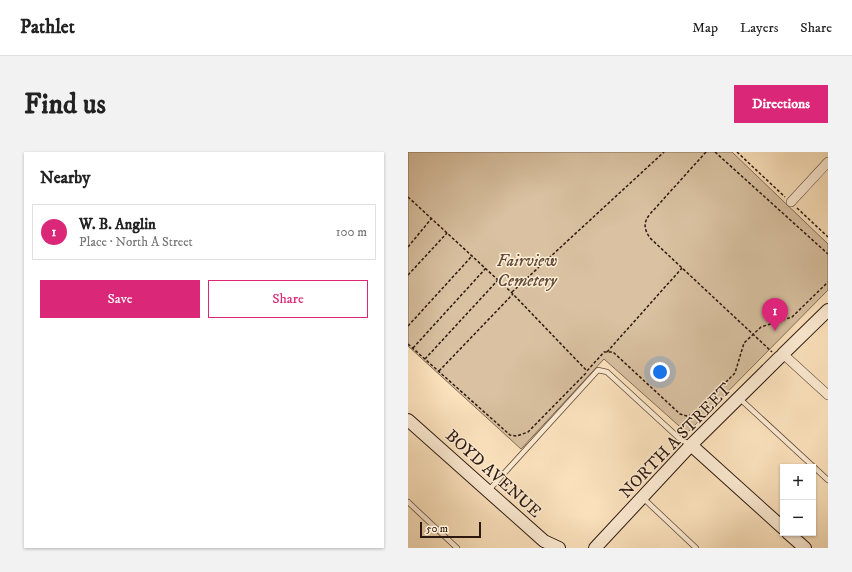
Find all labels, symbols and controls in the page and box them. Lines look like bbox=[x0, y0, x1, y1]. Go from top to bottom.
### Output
text: Pathlet bbox=[20, 16, 75, 39]
text: Map bbox=[692, 19, 718, 37]
text: Layers bbox=[740, 19, 778, 37]
text: Share bbox=[800, 19, 832, 37]
button: Directions bbox=[734, 85, 828, 123]
text: Find us bbox=[24, 87, 106, 122]
text: Nearby bbox=[40, 167, 90, 189]
text: W. B. Anglin bbox=[79, 215, 156, 234]
text: 1 bbox=[52, 224, 56, 240]
text: 100 m bbox=[336, 224, 367, 240]
text: Place · North A Street bbox=[79, 234, 193, 250]
park label: Fairview Cemetery bbox=[497, 250, 558, 292]
button: Save bbox=[40, 280, 200, 318]
button: Share bbox=[208, 280, 368, 318]
pin: 1 bbox=[762, 298, 788, 331]
your location bbox=[650, 362, 670, 382]
street label: NORTH A STREET bbox=[615, 378, 737, 503]
street label: BOYD AVENUE bbox=[441, 425, 546, 523]
map controls bbox=[780, 464, 816, 536]
button: + bbox=[780, 464, 816, 500]
button: − bbox=[780, 500, 816, 536]
scale bar bbox=[420, 520, 481, 539]
text: 50 m bbox=[426, 522, 448, 536]

